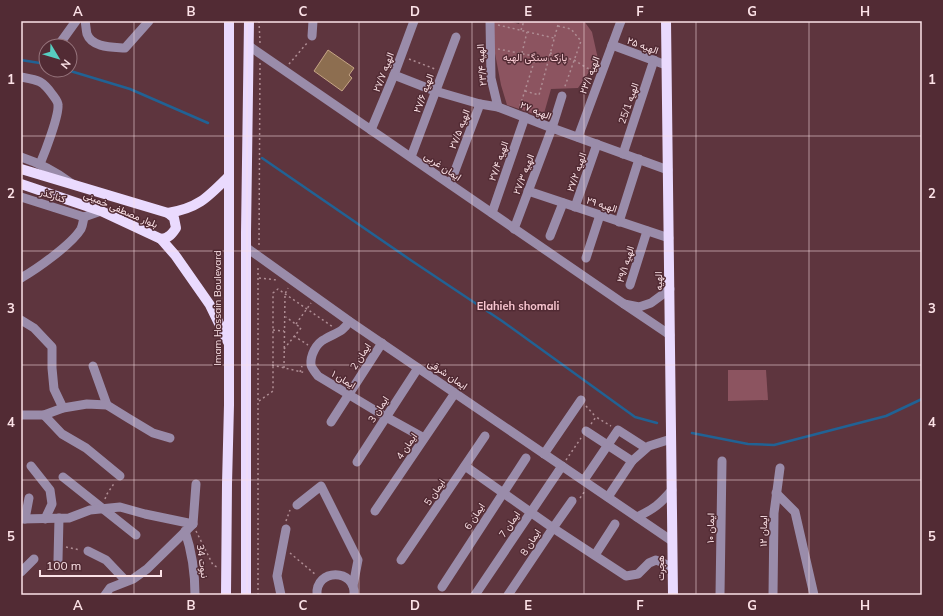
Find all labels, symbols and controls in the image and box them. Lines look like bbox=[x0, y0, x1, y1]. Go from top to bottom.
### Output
text: A bbox=[73, 3, 83, 19]
text: B bbox=[187, 3, 196, 19]
text: C bbox=[299, 3, 308, 19]
text: D bbox=[410, 3, 420, 19]
text: E bbox=[524, 3, 532, 19]
text: F bbox=[636, 3, 644, 19]
text: G bbox=[747, 3, 757, 19]
text: H bbox=[860, 3, 870, 19]
street label: الهیه ۲۵ bbox=[625, 34, 660, 57]
north arrow bbox=[38, 38, 78, 78]
street label: الهیه ۲۳/۴ bbox=[474, 44, 489, 86]
street label: الهیه ۲۷/۷ bbox=[370, 50, 397, 94]
park label: پارک سنگی الهیه bbox=[503, 51, 567, 65]
street label: الهیه ۲۳/۱ bbox=[576, 55, 603, 96]
text: N bbox=[58, 57, 74, 72]
text: 1 bbox=[7, 71, 15, 87]
text: 1 bbox=[928, 71, 936, 87]
street label: الهیه ۲۷/۶ bbox=[410, 72, 436, 114]
street label: الهیه 25/1 bbox=[615, 81, 642, 125]
street label: الهیه ۲۷ bbox=[518, 98, 553, 123]
street label: الهیه ۲۷/۵ bbox=[446, 107, 473, 151]
street label: الهیه ۲۷/۴ bbox=[486, 140, 511, 183]
street label: ایمان غربی bbox=[422, 149, 464, 184]
street label: الهیه ۲۷/۲ bbox=[564, 151, 589, 194]
street label: الهیه ۲۷/۳ bbox=[510, 152, 537, 196]
text: 2 bbox=[7, 185, 15, 201]
street label: کنارگذر bbox=[37, 185, 68, 206]
text: 2 bbox=[928, 185, 936, 201]
street label: بلوار مصطفی خمینی bbox=[82, 188, 160, 231]
street label: الهیه ۲۹ bbox=[585, 193, 619, 216]
street label: الهیه ۲۹/۱ bbox=[614, 244, 637, 284]
street label: Imam Hossain Boulevard bbox=[211, 250, 224, 366]
street label: الهیه bbox=[652, 271, 665, 291]
district label: Elahieh shomali bbox=[477, 299, 559, 313]
text: 3 bbox=[7, 300, 15, 316]
text: 3 bbox=[928, 300, 936, 316]
street label: ایمان 2 bbox=[347, 340, 374, 372]
street label: ایمان شرقی bbox=[425, 356, 470, 392]
street label: ایمان ۱ bbox=[329, 367, 358, 392]
street label: ایمان 3 bbox=[365, 393, 392, 425]
text: 4 bbox=[7, 414, 15, 430]
text: 4 bbox=[928, 414, 936, 430]
street label: ایمان 4 bbox=[393, 431, 420, 462]
street label: ایمان 5 bbox=[421, 477, 448, 508]
street label: ایمان 6 bbox=[461, 500, 488, 532]
street label: ایمان 7 bbox=[496, 509, 523, 540]
street label: ایمان ۱۰ bbox=[704, 513, 717, 543]
street label: ایمان ۱۲ bbox=[757, 515, 770, 547]
street label: ایمان 8 bbox=[517, 526, 544, 558]
text: 5 bbox=[7, 528, 15, 544]
text: 5 bbox=[928, 528, 936, 544]
street label: نبوت 34 bbox=[194, 543, 211, 579]
scale bar bbox=[40, 552, 161, 578]
street label: هجرت bbox=[654, 555, 667, 581]
text: 100 m bbox=[46, 558, 81, 573]
text: A bbox=[73, 597, 83, 613]
text: B bbox=[187, 597, 196, 613]
text: C bbox=[299, 597, 308, 613]
text: D bbox=[410, 597, 420, 613]
text: E bbox=[524, 597, 532, 613]
text: F bbox=[636, 597, 644, 613]
text: G bbox=[747, 597, 757, 613]
text: H bbox=[860, 597, 870, 613]

